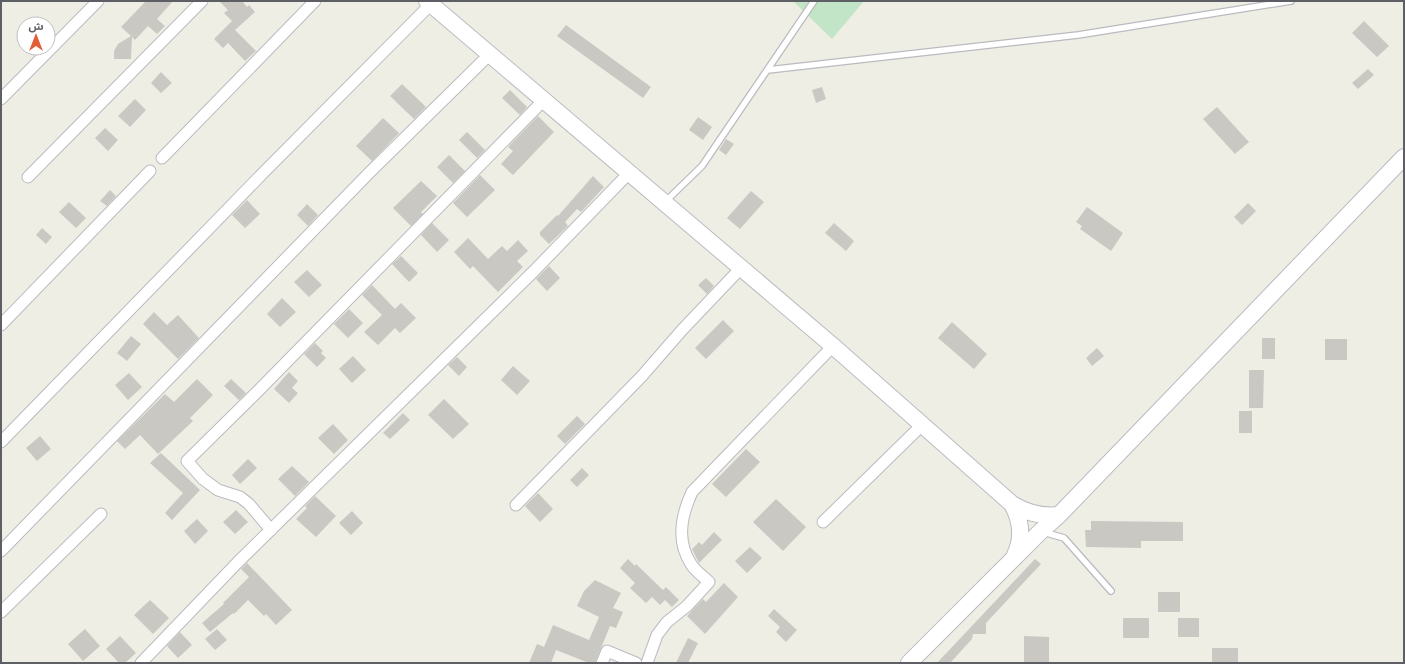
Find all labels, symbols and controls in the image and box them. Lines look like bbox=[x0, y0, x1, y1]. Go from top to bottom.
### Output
north arrow bbox=[16, 16, 56, 56]
text: ش bbox=[28, 19, 44, 33]

